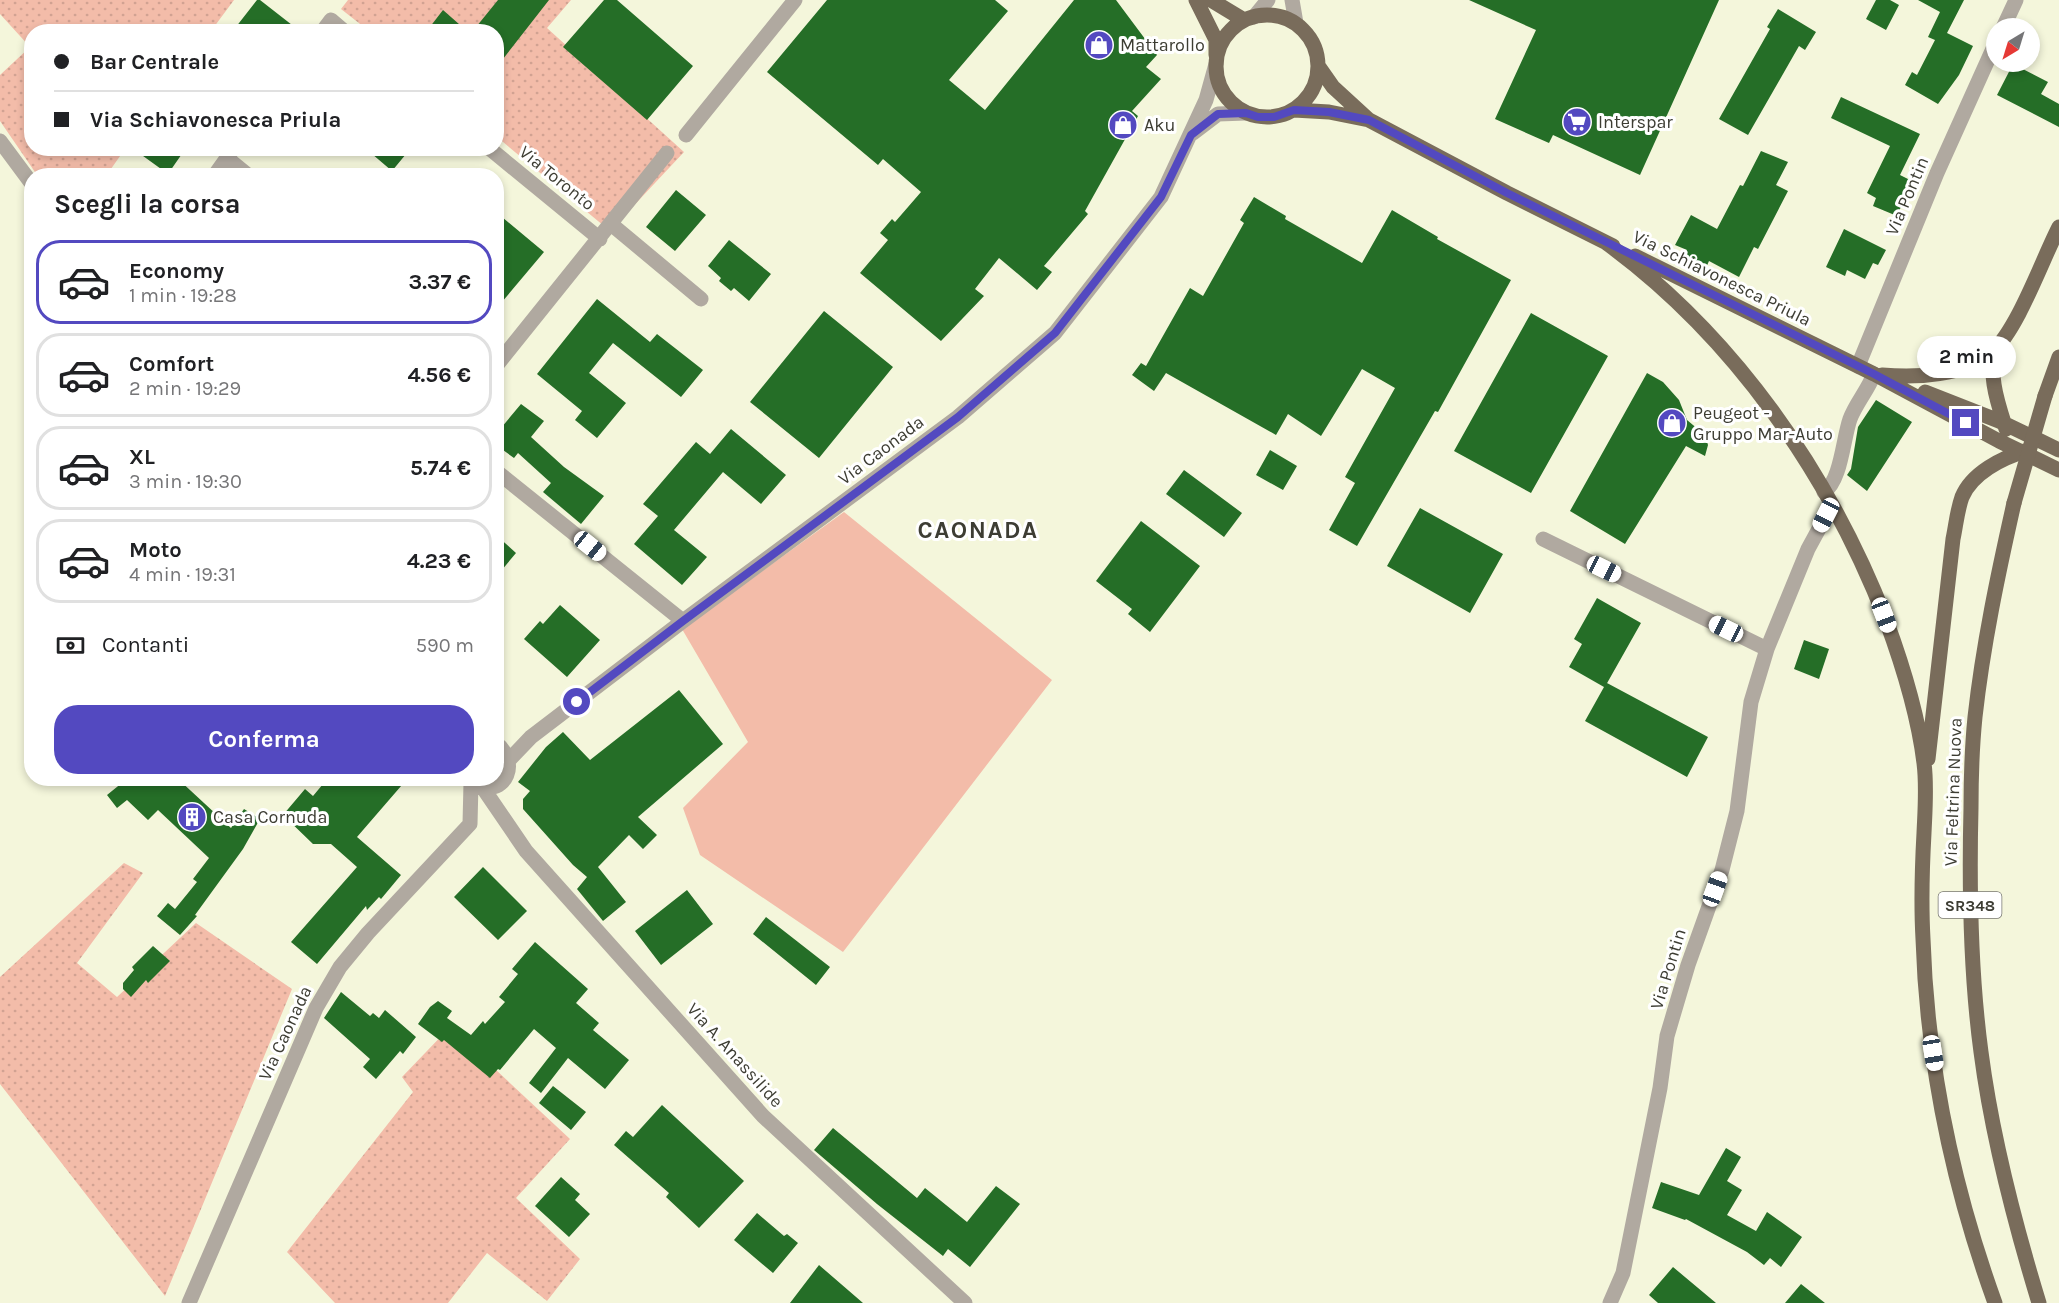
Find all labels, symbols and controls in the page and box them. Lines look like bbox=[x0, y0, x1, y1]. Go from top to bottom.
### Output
north arrow bbox=[1986, 18, 2040, 72]
map controls bbox=[1986, 18, 2040, 72]
shop icon: Mattarollo bbox=[1083, 29, 1115, 61]
place label: Mattarollo bbox=[1120, 34, 1205, 56]
text: Bar Centrale bbox=[90, 49, 219, 75]
supermarket icon: Interspar bbox=[1561, 106, 1593, 138]
text: Via Schiavonesca Priula bbox=[90, 107, 341, 133]
shop icon: Aku bbox=[1107, 109, 1139, 141]
place label: Interspar bbox=[1598, 111, 1673, 133]
place label: Aku bbox=[1144, 114, 1175, 136]
street label: Via Toronto bbox=[515, 141, 599, 215]
street label: Via Pontin bbox=[1881, 153, 1933, 239]
text: Scegli la corsa bbox=[54, 188, 241, 220]
street label: Via Schiavonesca Priula bbox=[1629, 225, 1815, 331]
icon: car bbox=[57, 255, 111, 309]
text: Economy bbox=[129, 258, 224, 284]
text: 3.37 € bbox=[408, 269, 471, 295]
text: 1 min · 19:28 bbox=[129, 284, 237, 307]
callout: 2 min bbox=[1916, 336, 2016, 378]
text: 2 min bbox=[1939, 345, 1994, 368]
icon: car bbox=[57, 348, 111, 402]
text: Comfort bbox=[129, 351, 214, 377]
text: 4.56 € bbox=[408, 362, 471, 388]
text: 2 min · 19:29 bbox=[129, 377, 241, 400]
place label: Peugeot - Gruppo Mar-Auto bbox=[1693, 402, 1833, 445]
shop icon: Peugeot - Gruppo Mar-Auto bbox=[1656, 407, 1688, 439]
route end bbox=[1952, 409, 1979, 436]
street label: Via Caonada bbox=[834, 411, 928, 489]
icon: car bbox=[57, 441, 111, 495]
text: XL bbox=[129, 444, 155, 470]
text: 5.74 € bbox=[410, 455, 471, 481]
text: 3 min · 19:30 bbox=[129, 470, 242, 493]
car bbox=[1810, 495, 1842, 535]
district label: CAONADA bbox=[918, 516, 1038, 544]
car bbox=[570, 528, 610, 564]
icon: car bbox=[57, 534, 111, 588]
text: Moto bbox=[129, 537, 182, 563]
text: 4.23 € bbox=[407, 548, 471, 574]
car bbox=[1584, 553, 1624, 585]
text: 4 min · 19:31 bbox=[129, 563, 236, 586]
car bbox=[1869, 595, 1899, 635]
car bbox=[1706, 613, 1746, 645]
icon: cash bbox=[54, 629, 87, 662]
text: Contanti bbox=[102, 632, 189, 658]
text: 590 m bbox=[416, 634, 474, 657]
route start bbox=[563, 688, 590, 715]
button: Conferma bbox=[54, 705, 474, 774]
street label: Via Feltrina Nuova bbox=[1939, 717, 1967, 867]
building icon: Casa Cornuda bbox=[176, 801, 208, 833]
place label: Casa Cornuda bbox=[213, 806, 327, 828]
car bbox=[1700, 869, 1730, 909]
road number: SR348 bbox=[1938, 892, 2002, 918]
street label: Via Pontin bbox=[1645, 926, 1691, 1012]
street label: Via Caonada bbox=[254, 982, 316, 1084]
street label: Via A. Anassilide bbox=[682, 998, 788, 1112]
car bbox=[1921, 1034, 1945, 1072]

